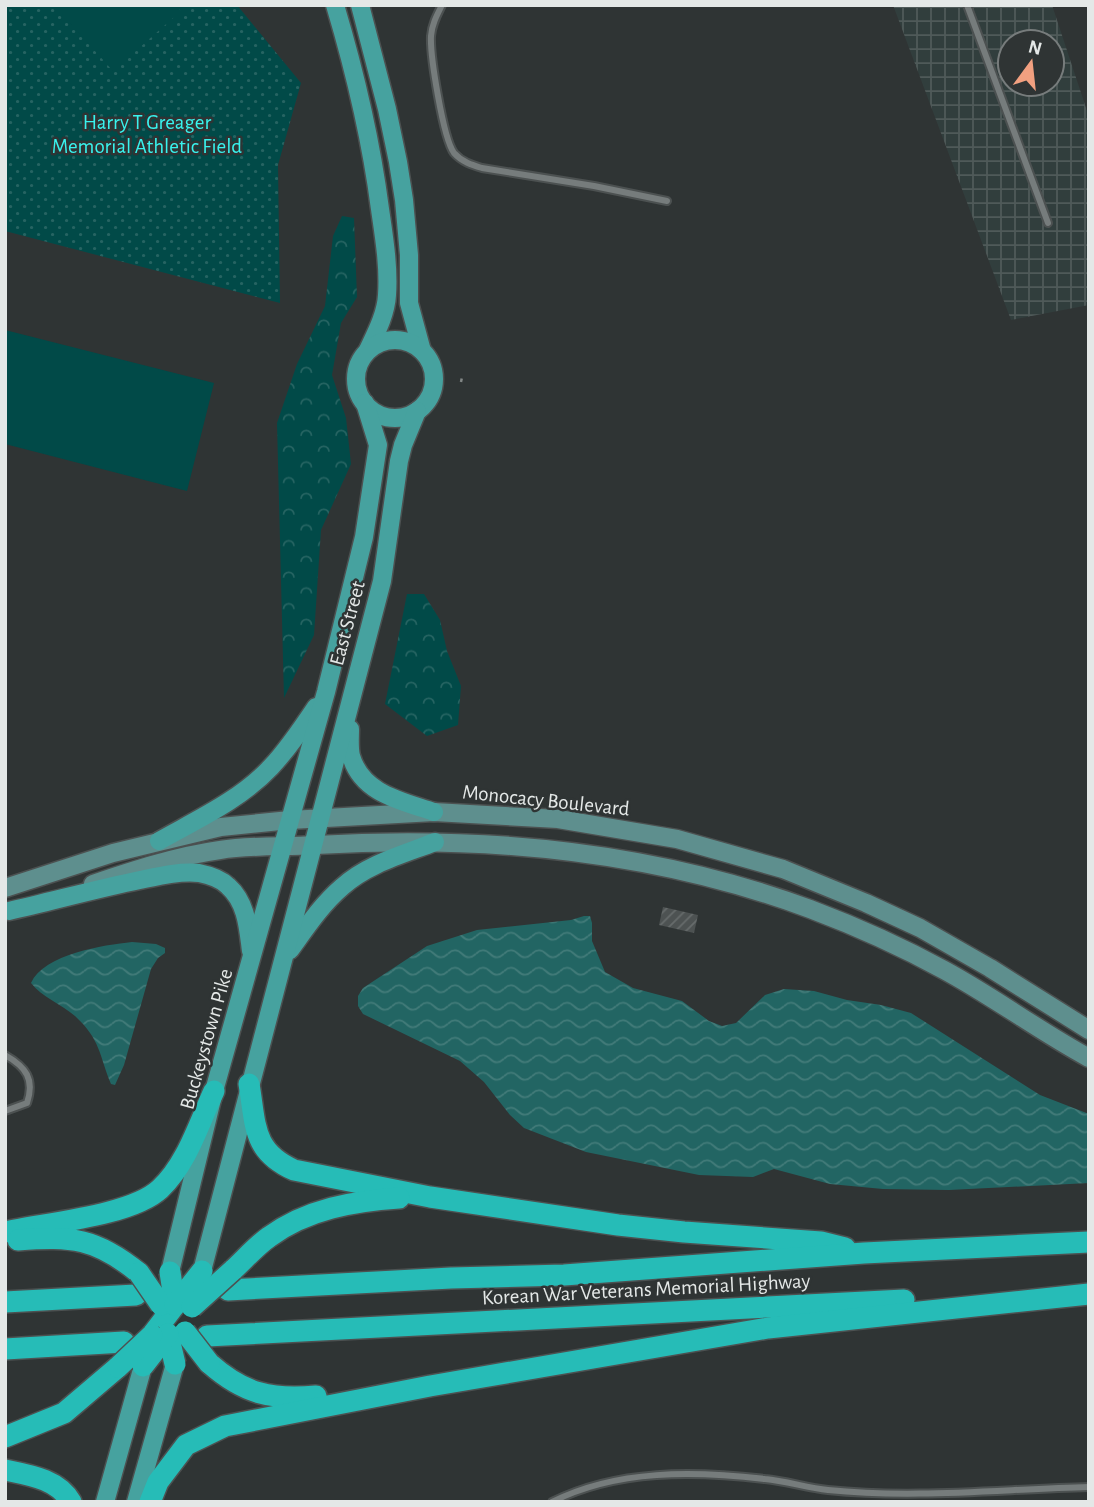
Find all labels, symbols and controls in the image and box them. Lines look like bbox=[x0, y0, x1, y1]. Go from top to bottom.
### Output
north arrow bbox=[996, 28, 1066, 98]
text: N bbox=[1026, 37, 1044, 59]
park label: Harry T Greager Memorial Athletic Field bbox=[52, 112, 242, 157]
street label: East Street bbox=[326, 578, 369, 668]
street label: Monocacy Boulevard bbox=[461, 781, 631, 820]
street label: Buckeystown Pike bbox=[176, 966, 237, 1112]
street label: Korean War Veterans Memorial Highway bbox=[481, 1270, 811, 1309]

